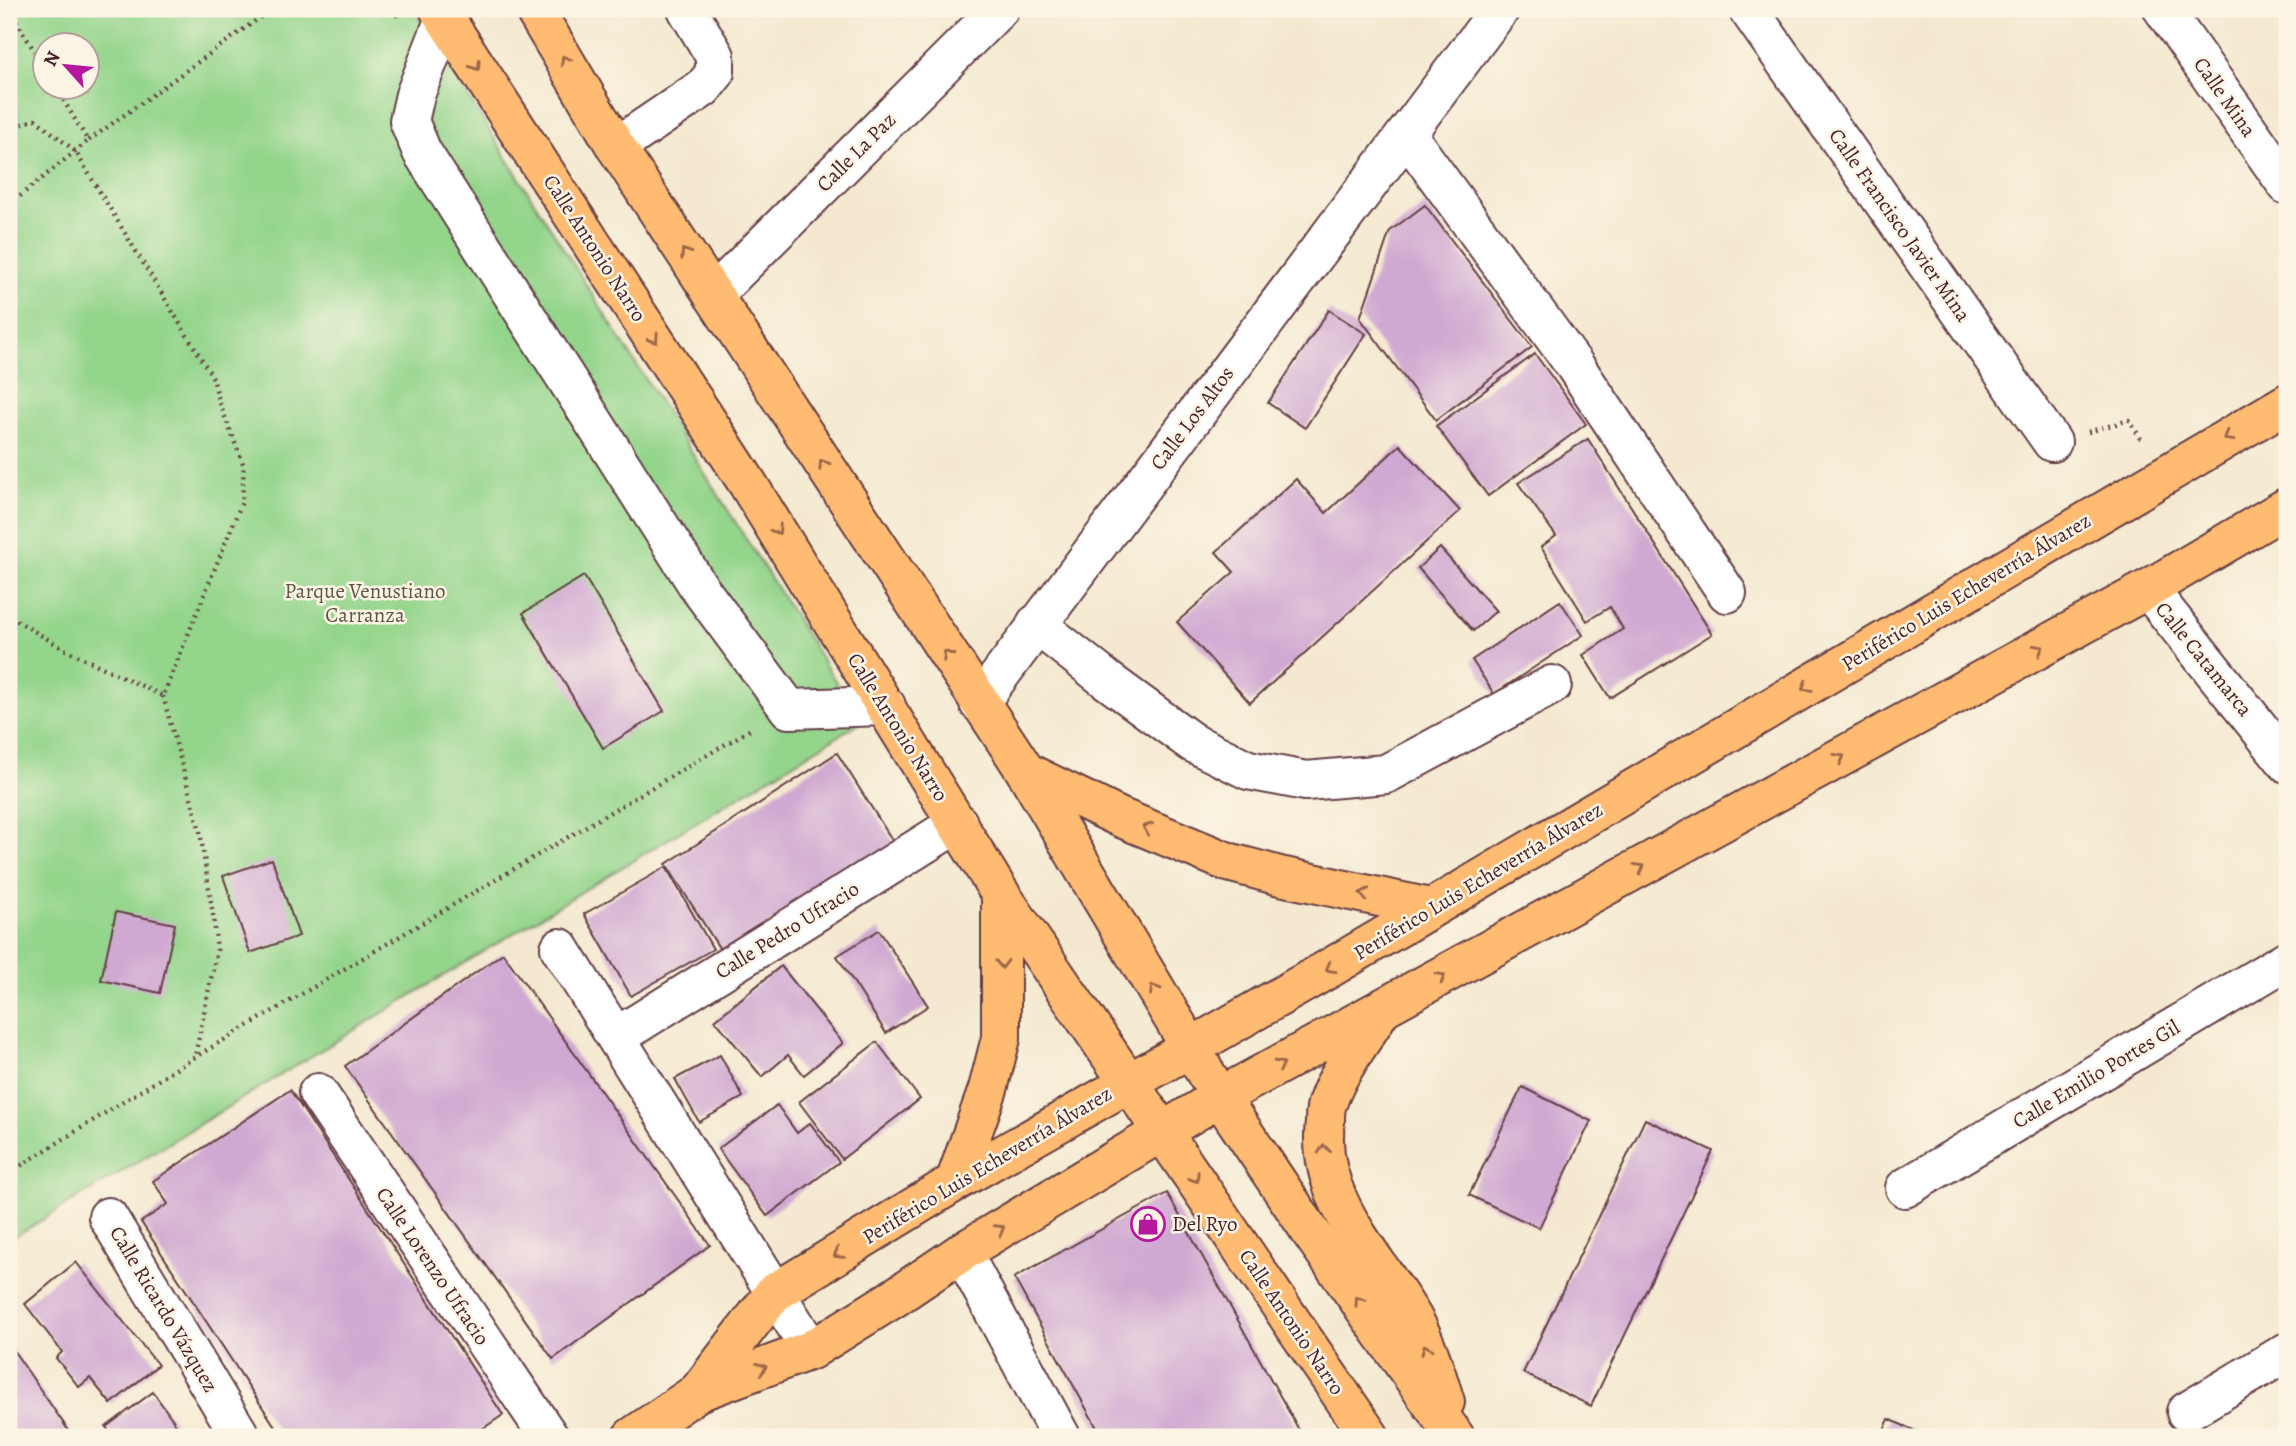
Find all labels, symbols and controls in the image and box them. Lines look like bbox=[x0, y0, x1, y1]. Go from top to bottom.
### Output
north arrow bbox=[32, 32, 102, 102]
text: N bbox=[37, 47, 67, 71]
street label: Calle Mina bbox=[2187, 51, 2263, 143]
one-way arrow bbox=[560, 55, 573, 68]
one-way arrow bbox=[468, 59, 481, 72]
street label: Calle La Paz bbox=[810, 106, 902, 198]
street label: Calle Francisco Javier Mina bbox=[1823, 123, 1978, 327]
street label: Calle Antonio Narro bbox=[537, 169, 653, 327]
one-way arrow bbox=[681, 248, 693, 261]
one-way arrow bbox=[645, 331, 658, 344]
street label: Calle Los Altos bbox=[1144, 360, 1240, 476]
one-way arrow bbox=[2223, 429, 2236, 442]
one-way arrow bbox=[818, 459, 831, 472]
street label: Periférico Luis Echeverría Álvarez bbox=[1836, 506, 2096, 678]
one-way arrow bbox=[768, 523, 781, 536]
park label: Parque Venustiano Carranza bbox=[284, 577, 446, 629]
street label: Calle Catamarca bbox=[2149, 596, 2259, 722]
one-way arrow bbox=[2032, 644, 2044, 657]
street label: Calle Antonio Narro bbox=[841, 647, 955, 807]
one-way arrow bbox=[942, 649, 955, 662]
one-way arrow bbox=[1800, 679, 1813, 692]
one-way arrow bbox=[1832, 753, 1845, 766]
street label: Periférico Luis Echeverría Álvarez bbox=[1348, 795, 1608, 967]
one-way arrow bbox=[1142, 823, 1154, 837]
one-way arrow bbox=[1633, 863, 1646, 876]
street label: Calle Pedro Ufracio bbox=[710, 875, 864, 985]
one-way arrow bbox=[1358, 888, 1370, 902]
one-way arrow bbox=[994, 959, 1010, 969]
one-way arrow bbox=[1325, 960, 1338, 973]
one-way arrow bbox=[1434, 972, 1446, 986]
one-way arrow bbox=[1149, 984, 1162, 997]
street label: Calle Emilio Portes Gil bbox=[2007, 1013, 2185, 1135]
one-way arrow bbox=[1273, 1060, 1285, 1073]
street label: Periférico Luis Echeverría Álvarez bbox=[857, 1079, 1117, 1251]
one-way arrow bbox=[1317, 1143, 1332, 1154]
one-way arrow bbox=[1186, 1170, 1199, 1183]
street label: Calle Lorenzo Ufracio bbox=[370, 1181, 496, 1351]
shop icon: Del Ryo bbox=[1129, 1205, 1167, 1243]
place label: Del Ryo bbox=[1172, 1210, 1237, 1238]
street label: Calle Ricardo Vázquez bbox=[103, 1221, 225, 1397]
one-way arrow bbox=[993, 1224, 1006, 1237]
street label: Calle Antonio Narro bbox=[1233, 1244, 1351, 1400]
one-way arrow bbox=[833, 1245, 846, 1258]
one-way arrow bbox=[1355, 1296, 1367, 1309]
one-way arrow bbox=[1420, 1344, 1434, 1357]
one-way arrow bbox=[756, 1362, 768, 1376]

